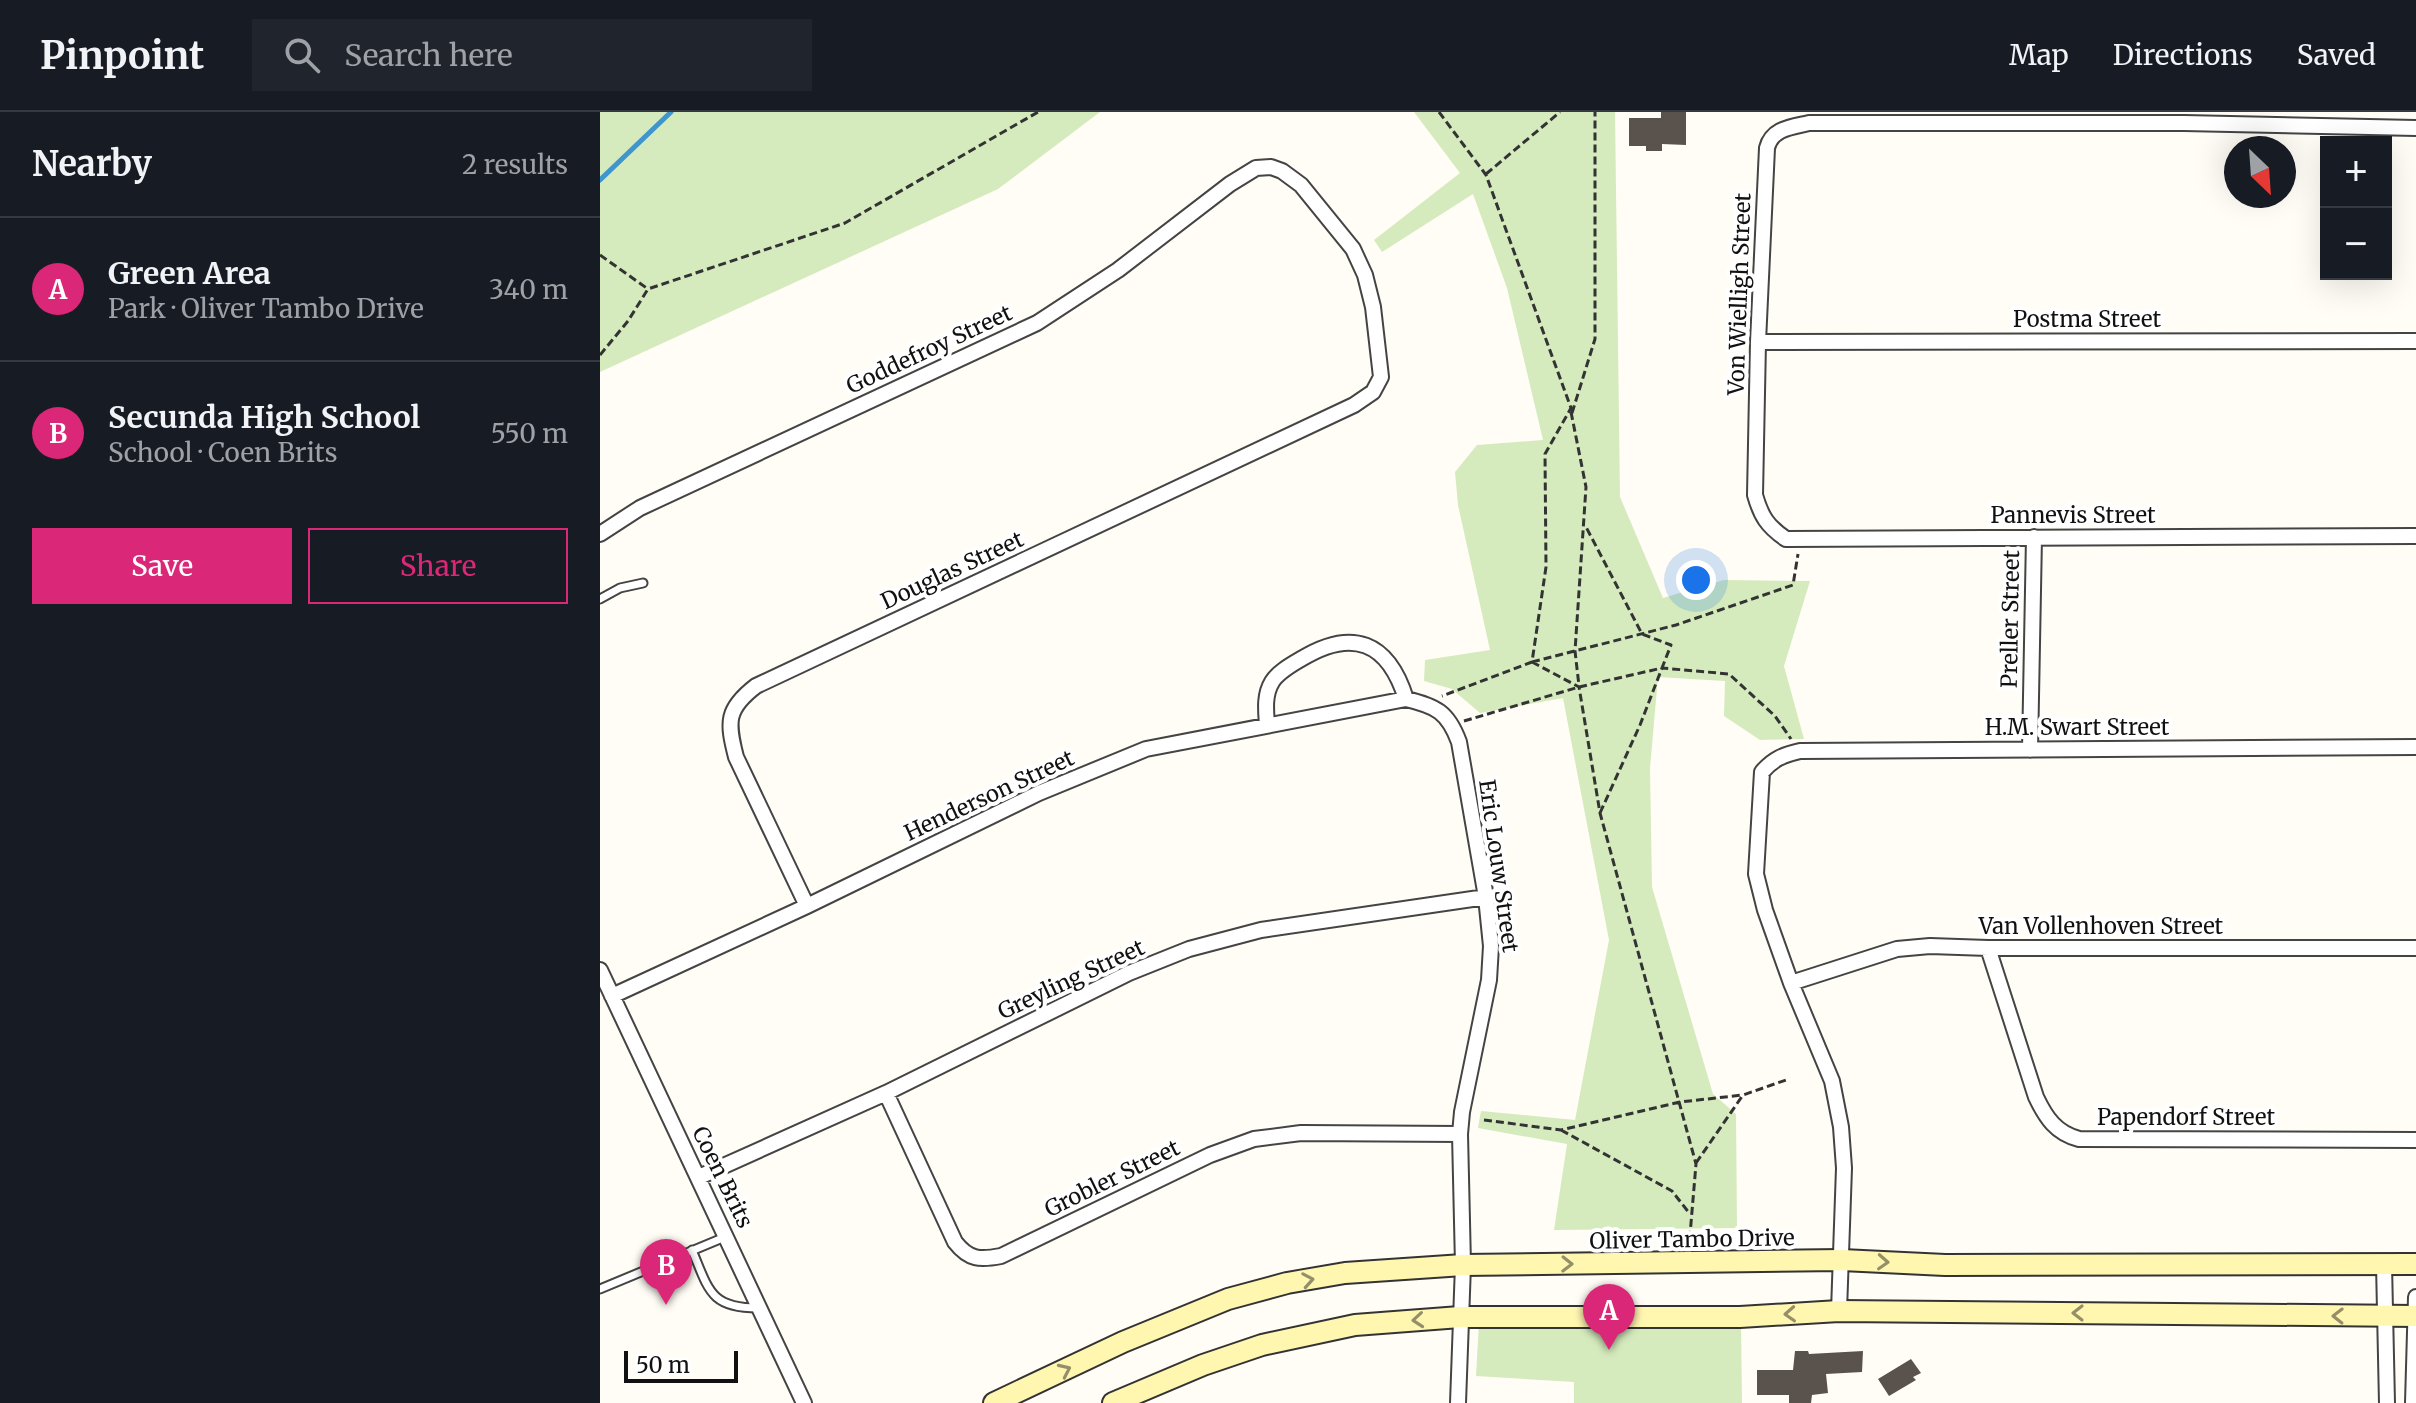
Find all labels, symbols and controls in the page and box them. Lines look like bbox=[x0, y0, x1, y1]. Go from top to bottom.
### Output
search box bbox=[252, 19, 812, 91]
text: Pinpoint bbox=[40, 32, 204, 79]
icon: search bbox=[280, 33, 324, 77]
text: Search here bbox=[344, 36, 513, 74]
text: Map bbox=[2009, 37, 2069, 73]
text: Directions bbox=[2113, 37, 2253, 73]
text: Saved bbox=[2297, 37, 2376, 73]
north arrow bbox=[2224, 136, 2296, 208]
map controls bbox=[2320, 136, 2392, 280]
button: + bbox=[2320, 136, 2392, 208]
text: Nearby bbox=[32, 143, 152, 185]
text: 2 results bbox=[462, 148, 568, 181]
street label: Von Wielligh Street bbox=[1721, 192, 1757, 397]
button: − bbox=[2320, 208, 2392, 280]
text: Green Area bbox=[108, 254, 271, 292]
text: A bbox=[49, 273, 67, 306]
text: 340 m bbox=[489, 273, 568, 306]
text: Park · Oliver Tambo Drive bbox=[108, 292, 424, 325]
street label: Goddefroy Street bbox=[842, 298, 1017, 400]
street label: Postma Street bbox=[2013, 305, 2161, 333]
text: Secunda High School bbox=[108, 398, 420, 436]
text: B bbox=[49, 417, 67, 450]
text: 550 m bbox=[491, 417, 568, 450]
text: School · Coen Brits bbox=[108, 436, 338, 469]
street label: Pannevis Street bbox=[1990, 501, 2156, 529]
street label: Douglas Street bbox=[876, 525, 1028, 615]
button: Save bbox=[32, 528, 292, 604]
button: Share bbox=[308, 528, 568, 604]
street label: Preller Street bbox=[1995, 549, 2025, 688]
your location bbox=[1676, 560, 1716, 600]
street label: H.M. Swart Street bbox=[1985, 713, 2170, 741]
street label: Henderson Street bbox=[900, 743, 1079, 847]
street label: Eric Louw Street bbox=[1473, 778, 1525, 955]
street label: Van Vollenhoven Street bbox=[1978, 912, 2224, 940]
street label: Greyling Street bbox=[993, 933, 1149, 1025]
street label: Papendorf Street bbox=[2097, 1103, 2275, 1131]
street label: Coen Brits bbox=[686, 1122, 760, 1232]
street label: Grobler Street bbox=[1040, 1133, 1185, 1223]
street label: Oliver Tambo Drive bbox=[1589, 1223, 1795, 1255]
pin: B bbox=[640, 1239, 692, 1305]
one-way arrow bbox=[1877, 1254, 1890, 1271]
one-way arrow bbox=[1561, 1255, 1574, 1273]
one-way arrow bbox=[1301, 1272, 1314, 1289]
pin: A bbox=[1583, 1284, 1635, 1350]
one-way arrow bbox=[2071, 1304, 2084, 1322]
one-way arrow bbox=[1783, 1305, 1796, 1322]
one-way arrow bbox=[2331, 1307, 2344, 1324]
one-way arrow bbox=[1411, 1311, 1424, 1328]
scale bar bbox=[624, 1347, 738, 1383]
text: 50 m bbox=[636, 1351, 690, 1379]
one-way arrow bbox=[1056, 1364, 1071, 1380]

